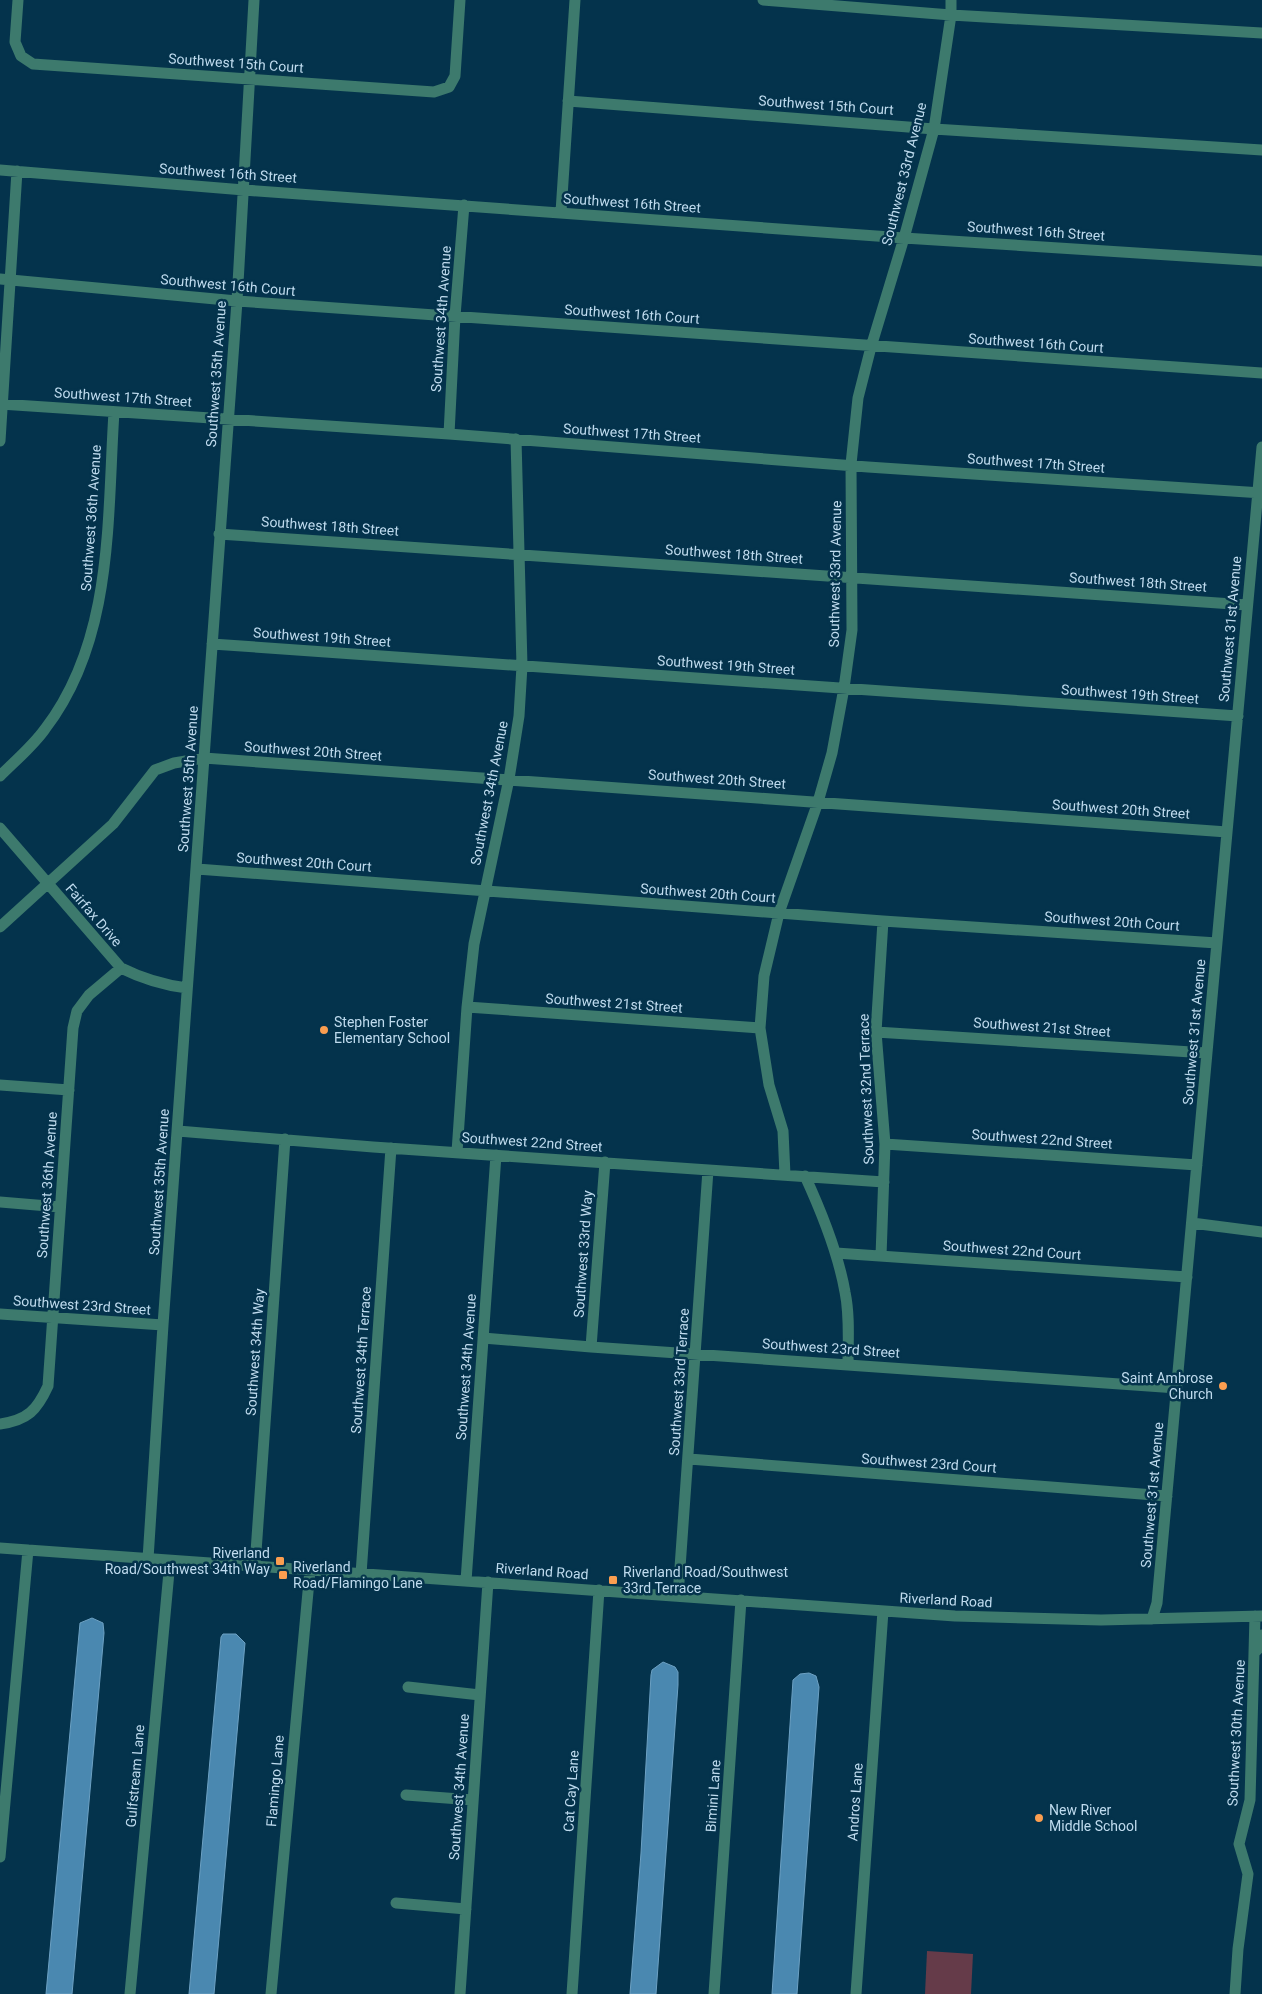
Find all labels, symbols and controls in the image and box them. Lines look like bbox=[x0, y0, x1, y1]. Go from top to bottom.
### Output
street label: Southwest 15th Court bbox=[168, 50, 305, 76]
street label: Southwest 15th Court bbox=[758, 92, 895, 118]
street label: Southwest 33rd Avenue bbox=[878, 101, 930, 247]
street label: Southwest 16th Street bbox=[159, 160, 298, 186]
street label: Southwest 16th Street bbox=[563, 190, 702, 216]
street label: Southwest 16th Street bbox=[967, 218, 1106, 244]
street label: Southwest 34th Avenue bbox=[428, 245, 454, 393]
street label: Southwest 16th Court bbox=[160, 271, 297, 299]
street label: Southwest 35th Avenue bbox=[203, 300, 229, 448]
street label: Southwest 16th Court bbox=[564, 301, 701, 327]
street label: Southwest 16th Court bbox=[968, 330, 1105, 356]
street label: Southwest 17th Street bbox=[54, 384, 193, 410]
street label: Southwest 17th Street bbox=[563, 420, 702, 446]
street label: Southwest 36th Avenue bbox=[78, 444, 104, 592]
street label: Southwest 17th Street bbox=[967, 450, 1106, 476]
street label: Southwest 33rd Avenue bbox=[826, 500, 844, 648]
street label: Southwest 18th Street bbox=[261, 513, 400, 539]
street label: Southwest 18th Street bbox=[665, 541, 804, 567]
street label: Southwest 31st Avenue bbox=[1216, 555, 1244, 703]
street label: Southwest 18th Street bbox=[1069, 569, 1208, 595]
street label: Southwest 19th Street bbox=[253, 624, 392, 650]
street label: Southwest 19th Street bbox=[657, 652, 796, 678]
street label: Southwest 19th Street bbox=[1061, 681, 1200, 707]
street label: Southwest 35th Avenue bbox=[175, 705, 201, 853]
street label: Southwest 34th Avenue bbox=[467, 719, 511, 867]
street label: Southwest 20th Street bbox=[244, 738, 383, 764]
street label: Southwest 20th Street bbox=[648, 766, 787, 792]
street label: Southwest 20th Street bbox=[1052, 796, 1191, 822]
street label: Southwest 20th Court bbox=[236, 849, 373, 875]
street label: Fairfax Drive bbox=[62, 880, 126, 950]
street label: Southwest 20th Court bbox=[640, 880, 777, 906]
street label: Southwest 20th Court bbox=[1044, 908, 1181, 934]
street label: Southwest 31st Avenue bbox=[1180, 958, 1208, 1106]
street label: Southwest 21st Street bbox=[545, 990, 684, 1016]
street label: Southwest 32nd Terrace bbox=[855, 1013, 877, 1165]
place label: Stephen Foster Elementary School bbox=[334, 1014, 450, 1046]
street label: Southwest 21st Street bbox=[973, 1014, 1112, 1040]
marker: Stephen Foster Elementary School bbox=[318, 1024, 330, 1036]
street label: Southwest 35th Avenue bbox=[146, 1108, 172, 1256]
street label: Southwest 36th Avenue bbox=[34, 1111, 60, 1259]
street label: Southwest 22nd Street bbox=[971, 1126, 1113, 1152]
street label: Southwest 22nd Street bbox=[461, 1129, 603, 1155]
street label: Southwest 33rd Way bbox=[571, 1189, 595, 1318]
street label: Southwest 22nd Court bbox=[942, 1237, 1082, 1263]
street label: Southwest 34th Terrace bbox=[348, 1286, 374, 1434]
street label: Southwest 34th Way bbox=[243, 1288, 267, 1416]
street label: Southwest 23rd Street bbox=[13, 1292, 152, 1318]
street label: Southwest 34th Avenue bbox=[453, 1293, 479, 1441]
street label: Southwest 33rd Terrace bbox=[666, 1308, 692, 1456]
street label: Southwest 23rd Street bbox=[762, 1335, 901, 1361]
place label: Saint Ambrose Church bbox=[1121, 1370, 1213, 1402]
marker: Saint Ambrose Church bbox=[1217, 1380, 1229, 1392]
street label: Southwest 31st Avenue bbox=[1138, 1421, 1166, 1569]
street label: Southwest 23rd Court bbox=[861, 1450, 998, 1476]
place label: Riverland Road/Southwest 34th Way bbox=[105, 1545, 270, 1577]
marker: Riverland Road/Southwest 34th Way bbox=[274, 1555, 286, 1567]
place label: Riverland Road/Flamingo Lane bbox=[293, 1559, 423, 1591]
street label: Riverland Road bbox=[495, 1560, 589, 1582]
place label: Riverland Road/Southwest 33rd Terrace bbox=[623, 1564, 788, 1596]
marker: Riverland Road/Flamingo Lane bbox=[277, 1569, 289, 1581]
marker: Riverland Road/Southwest 33rd Terrace bbox=[607, 1574, 619, 1586]
street label: Riverland Road bbox=[899, 1590, 993, 1610]
street label: Southwest 30th Avenue bbox=[1224, 1659, 1248, 1807]
street label: Southwest 34th Avenue bbox=[446, 1713, 472, 1861]
street label: Gulfstream Lane bbox=[123, 1724, 147, 1828]
street label: Flamingo Lane bbox=[263, 1735, 287, 1827]
street label: Cat Cay Lane bbox=[560, 1750, 582, 1832]
street label: Bimini Lane bbox=[702, 1759, 724, 1833]
street label: Andros Lane bbox=[844, 1762, 866, 1842]
place label: New River Middle School bbox=[1049, 1802, 1137, 1834]
marker: New River Middle School bbox=[1033, 1812, 1045, 1824]

